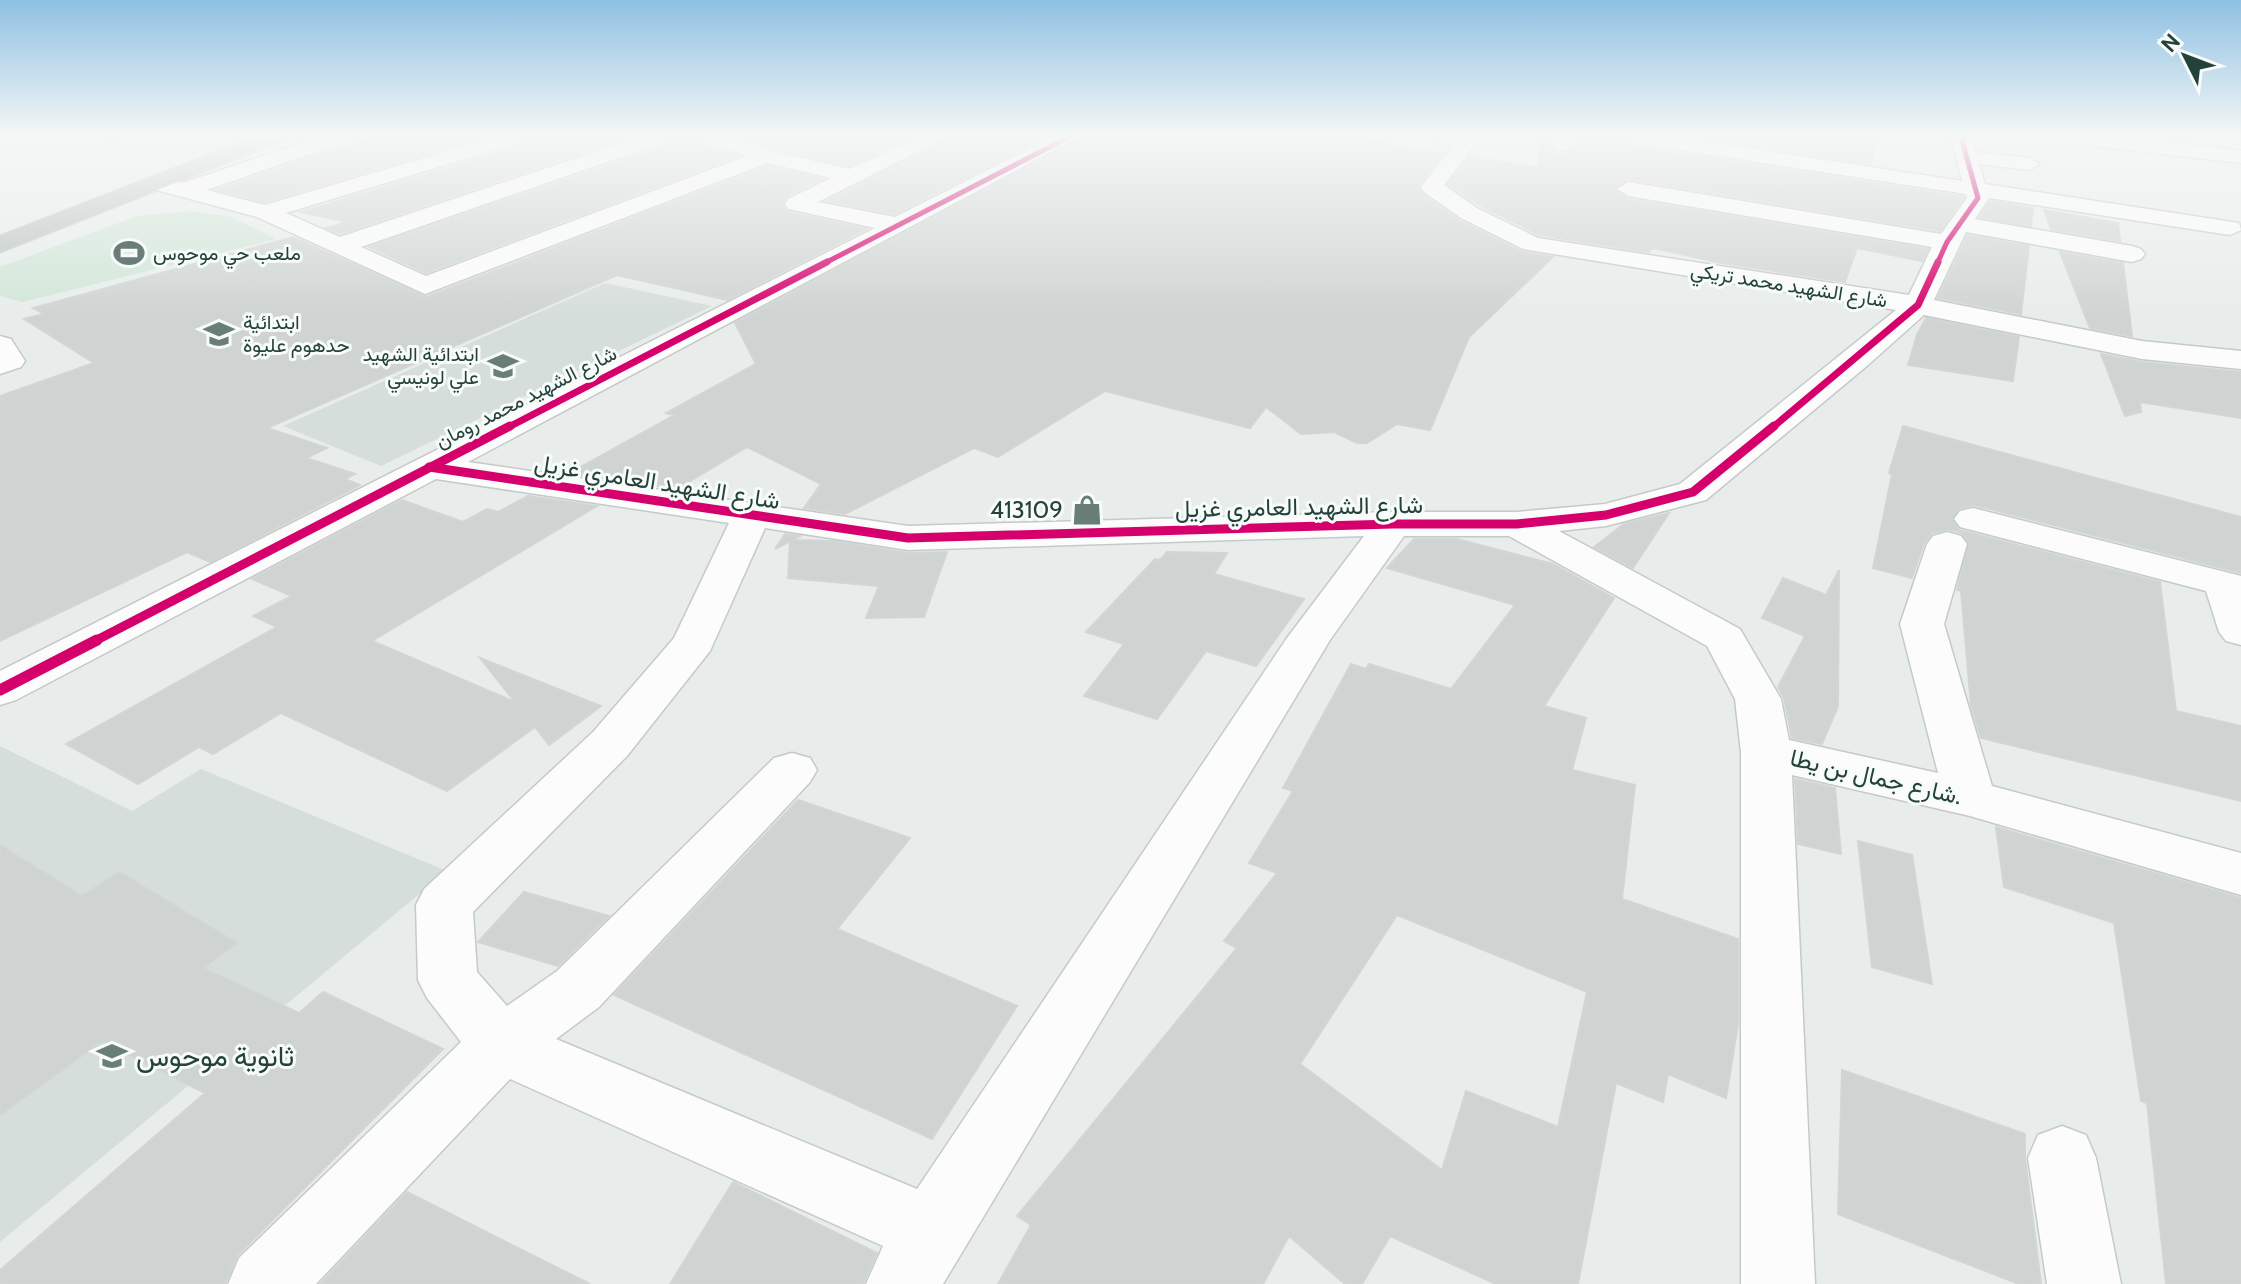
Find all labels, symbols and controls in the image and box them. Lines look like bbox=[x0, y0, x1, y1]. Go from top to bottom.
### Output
north arrow bbox=[2145, 16, 2225, 96]
text: N bbox=[2155, 28, 2186, 58]
sports icon: ملعب حي موحوس bbox=[112, 236, 146, 270]
place label: ملعب حي موحوس bbox=[153, 241, 301, 270]
street label: شارع الشهيد محمد تريكي bbox=[1688, 258, 1889, 317]
place label: ابتدائية حدهوم عليوة bbox=[243, 310, 350, 358]
school or university icon: ابتدائية حدهوم عليوة bbox=[202, 317, 236, 351]
street label: شارع الشهيد محمد رومان bbox=[431, 341, 622, 455]
place label: ابتدائية الشهيد علي لونيسي bbox=[363, 342, 479, 394]
school or university icon: ابتدائية الشهيد علي لونيسي bbox=[486, 349, 520, 383]
street label: شارع الشهيد العامري غزيل bbox=[531, 448, 782, 520]
street label: شارع الشهيد العامري غزيل bbox=[1175, 490, 1423, 528]
shop icon: 413109 bbox=[1070, 493, 1104, 527]
place label: 413109 bbox=[990, 495, 1063, 524]
street label: شارع جمال بن يطا. bbox=[1787, 743, 1965, 812]
school or university icon: ثانوية موحوس bbox=[95, 1039, 129, 1073]
place label: ثانوية موحوس bbox=[136, 1039, 294, 1074]

